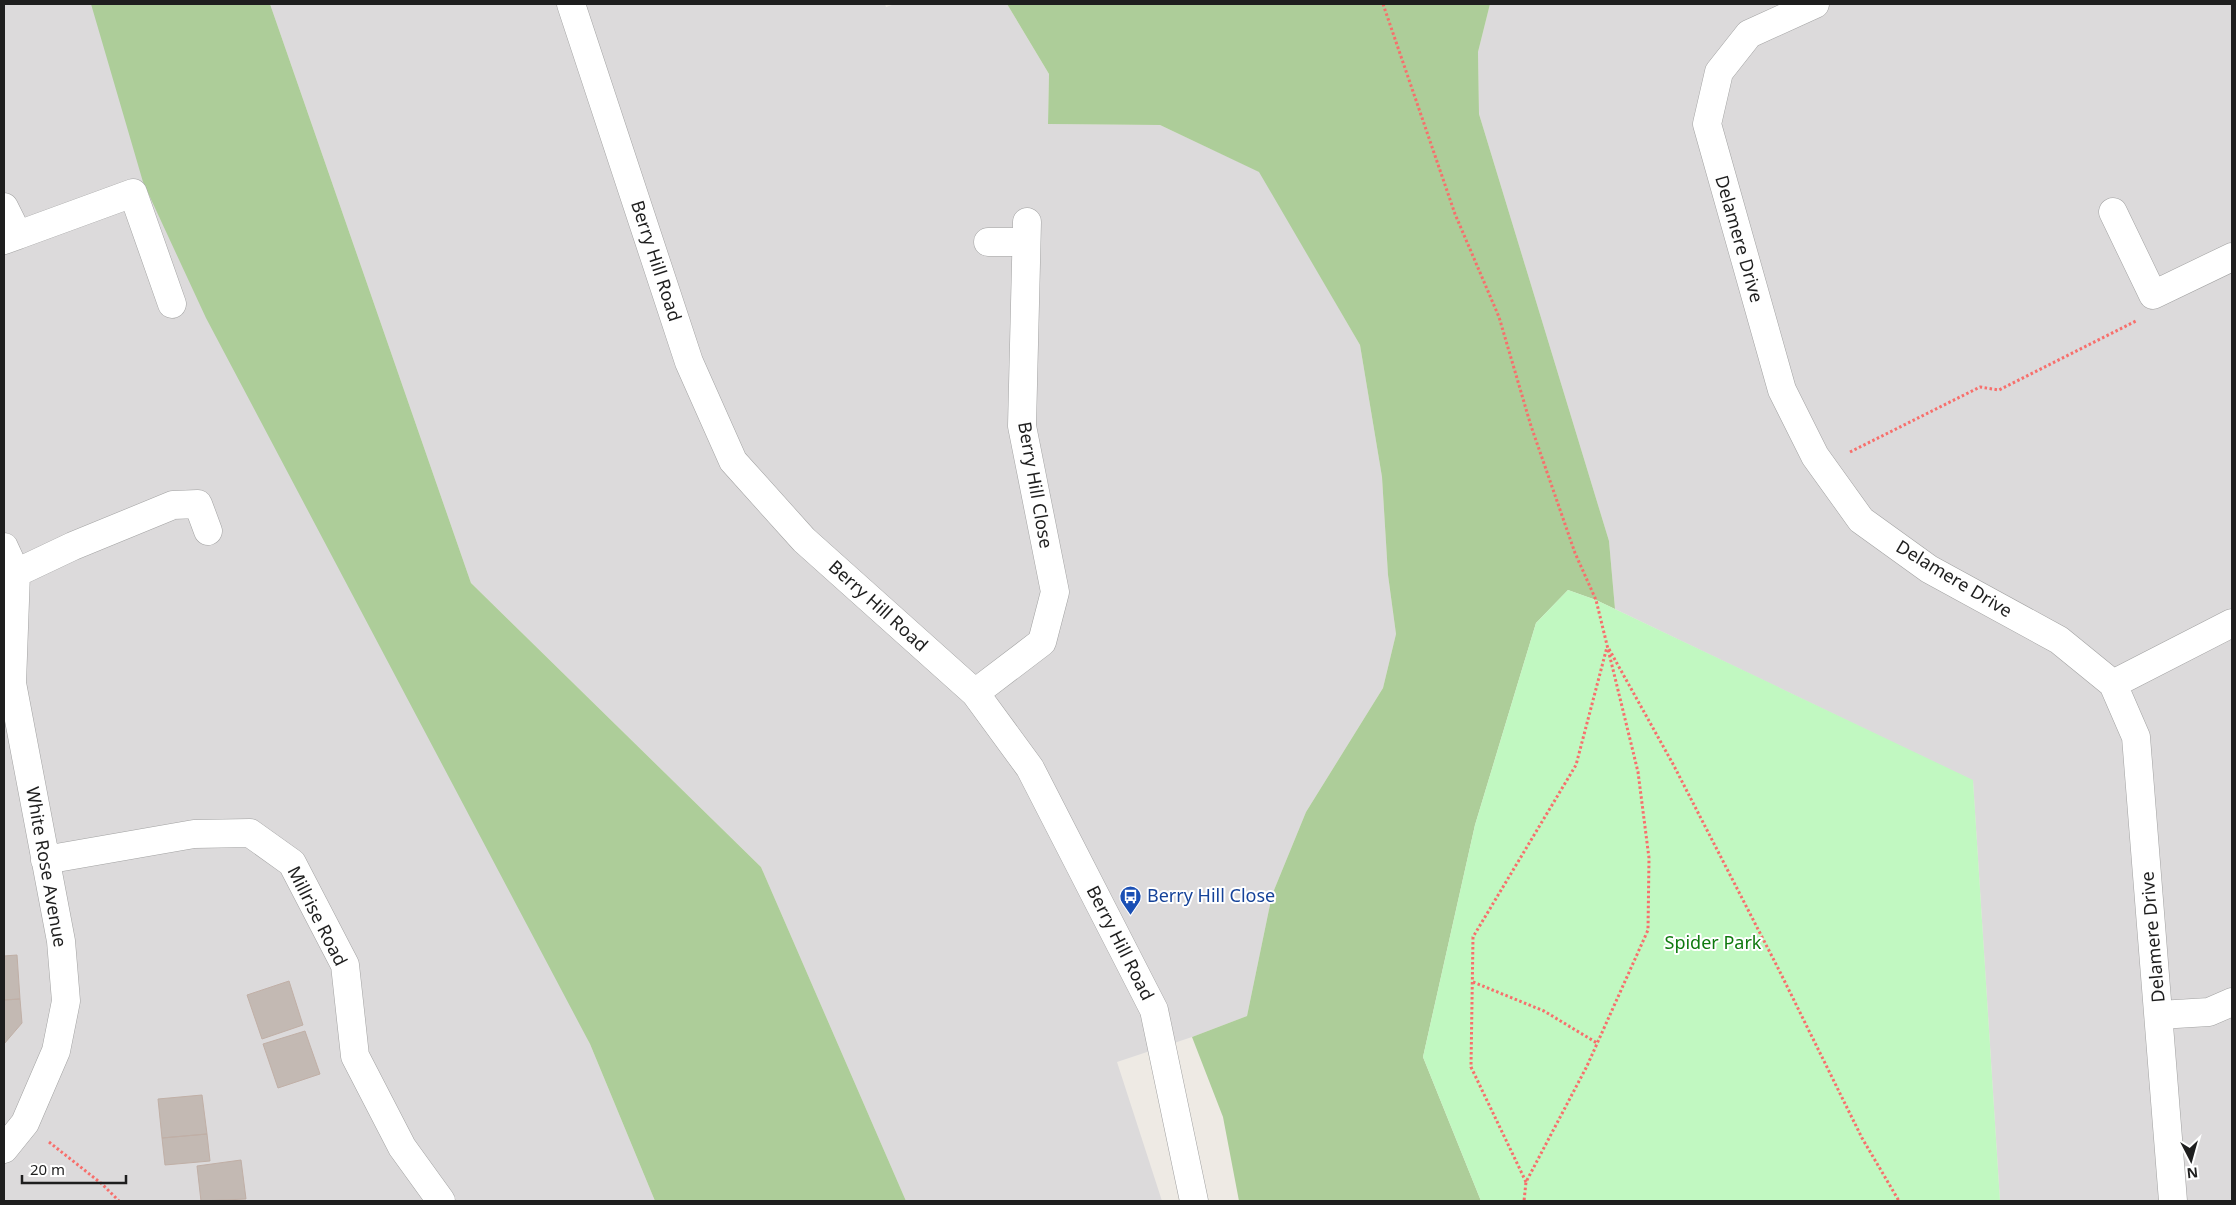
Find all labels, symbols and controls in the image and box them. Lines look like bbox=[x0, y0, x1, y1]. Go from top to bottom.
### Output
street label: Delamere Drive bbox=[1710, 172, 1770, 305]
street label: Berry Hill Road bbox=[626, 197, 688, 324]
street label: Berry Hill Close bbox=[1013, 420, 1059, 550]
street label: Delamere Drive bbox=[1892, 534, 2017, 622]
street label: Berry Hill Road bbox=[824, 554, 933, 656]
street label: White Rose Avenue bbox=[21, 785, 73, 949]
street label: Millrise Road bbox=[282, 862, 353, 970]
street label: Delamere Drive bbox=[2134, 871, 2170, 1004]
street label: Berry Hill Road bbox=[1082, 881, 1160, 1004]
place label: Berry Hill Close bbox=[1147, 883, 1275, 907]
bus stop icon: Berry Hill Close bbox=[1119, 884, 1143, 915]
park label: Spider Park bbox=[1665, 930, 1762, 954]
north arrow bbox=[2166, 1135, 2216, 1185]
scale bar bbox=[22, 1152, 126, 1184]
text: 20 m bbox=[30, 1159, 65, 1179]
text: N bbox=[2186, 1163, 2199, 1183]

